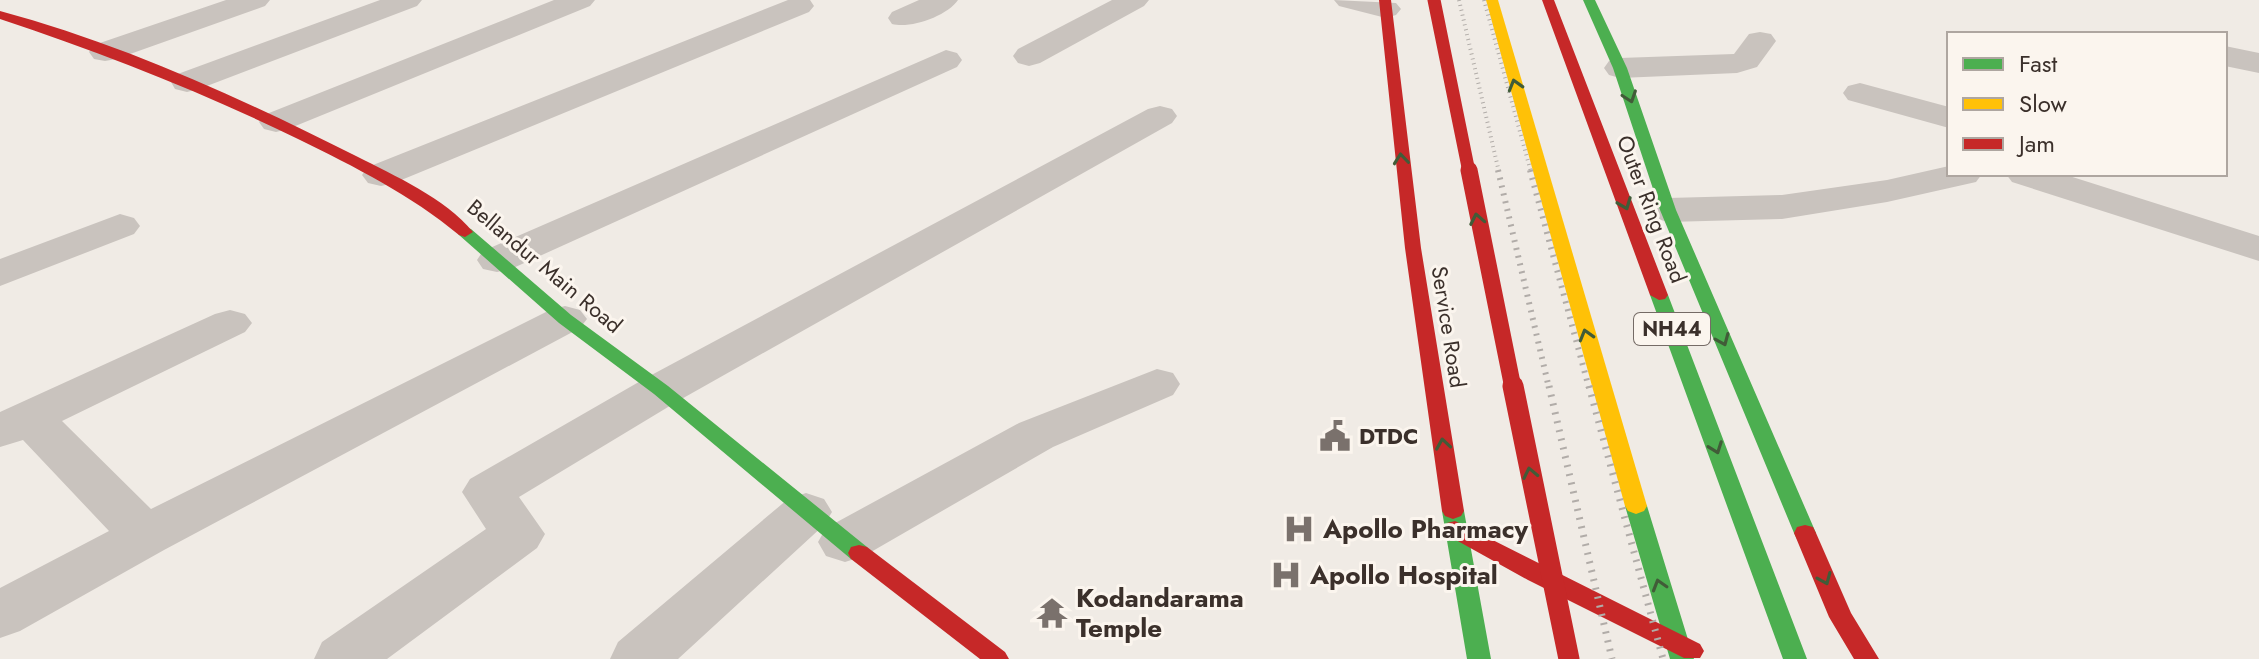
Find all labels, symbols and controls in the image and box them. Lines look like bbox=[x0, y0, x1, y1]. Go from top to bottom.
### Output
legend bbox=[1947, 32, 2227, 176]
text: Fast bbox=[2019, 46, 2057, 81]
one-way arrow bbox=[1508, 78, 1524, 92]
text: Slow bbox=[2019, 86, 2067, 121]
one-way arrow bbox=[1621, 90, 1637, 104]
text: Jam bbox=[2016, 126, 2055, 161]
street label: Outer Ring Road bbox=[1609, 131, 1695, 287]
one-way arrow bbox=[1393, 152, 1410, 165]
street label: Bellandur Main Road bbox=[460, 191, 630, 341]
one-way arrow bbox=[1615, 196, 1632, 210]
one-way arrow bbox=[1469, 212, 1486, 226]
street label: Service Road bbox=[1424, 264, 1474, 390]
road number: NH44 bbox=[1634, 313, 1710, 345]
one-way arrow bbox=[1579, 328, 1596, 342]
one-way arrow bbox=[1714, 332, 1730, 346]
public building icon: DTDC bbox=[1318, 419, 1352, 453]
place label: DTDC bbox=[1359, 420, 1418, 452]
one-way arrow bbox=[1435, 437, 1452, 451]
one-way arrow bbox=[1706, 440, 1723, 454]
one-way arrow bbox=[1522, 467, 1539, 480]
place label: Apollo Pharmacy bbox=[1322, 510, 1529, 548]
hospital icon: Apollo Pharmacy bbox=[1282, 512, 1316, 546]
place label: Apollo Hospital bbox=[1309, 556, 1498, 594]
hospital icon: Apollo Hospital bbox=[1269, 558, 1303, 592]
one-way arrow bbox=[1815, 571, 1831, 585]
one-way arrow bbox=[1652, 578, 1668, 592]
place label: Kodandarama Temple bbox=[1076, 579, 1244, 647]
temple icon: Kodandarama Temple bbox=[1035, 596, 1069, 630]

